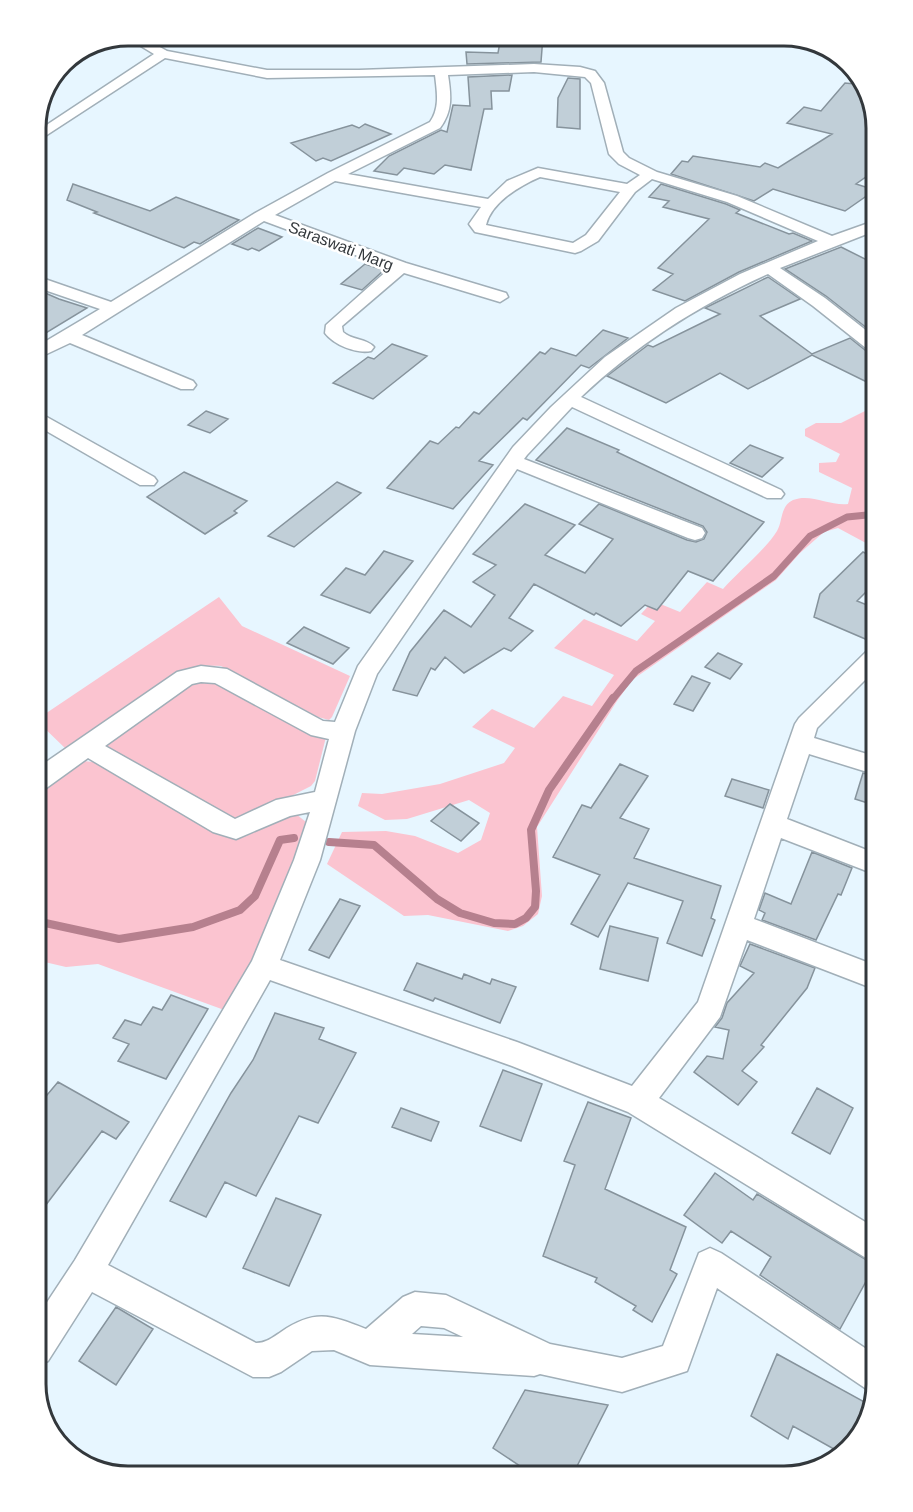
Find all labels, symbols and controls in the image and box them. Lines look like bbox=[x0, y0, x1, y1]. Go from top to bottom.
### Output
street label: Saraswati Marg bbox=[286, 218, 396, 274]

